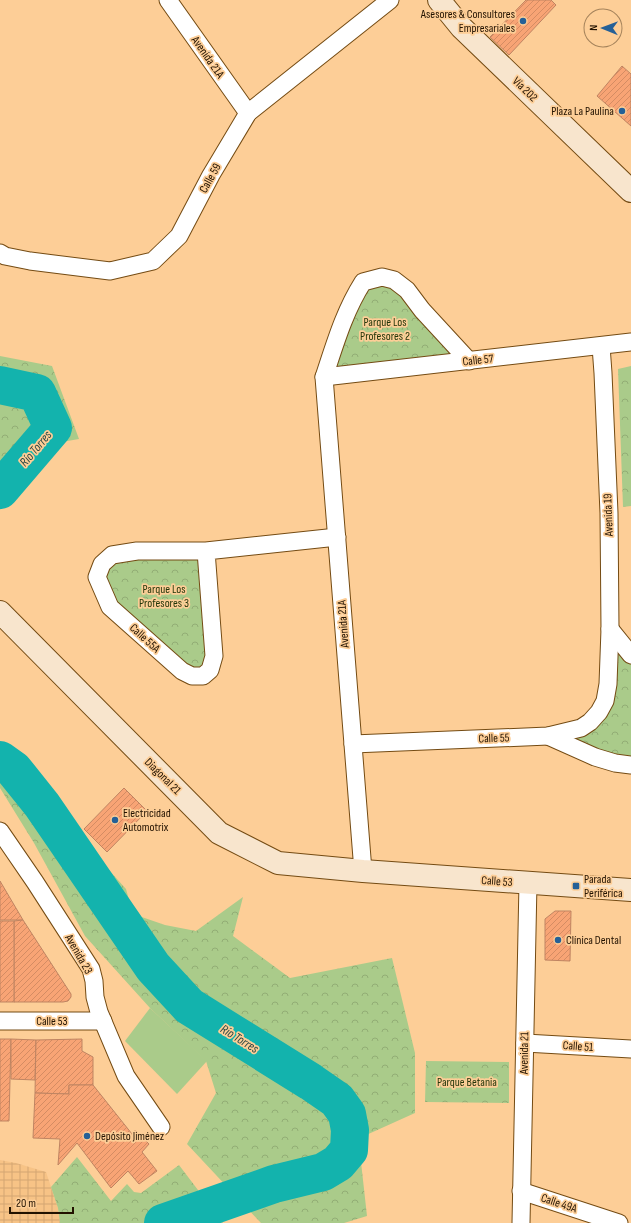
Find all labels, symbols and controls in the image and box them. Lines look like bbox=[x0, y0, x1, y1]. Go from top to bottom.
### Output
place label: Asesores & Consultores Empresariales bbox=[420, 7, 515, 36]
north arrow bbox=[583, 8, 623, 48]
marker: Asesores & Consultores Empresariales bbox=[518, 16, 528, 26]
text: N bbox=[587, 25, 600, 31]
street label: Avenida 21A bbox=[187, 33, 228, 82]
street label: Vía 202 bbox=[509, 74, 540, 105]
place label: Plaza La Paulina bbox=[551, 104, 614, 119]
marker: Plaza La Paulina bbox=[617, 106, 627, 116]
street label: Calle 59 bbox=[196, 161, 225, 196]
park label: Parque Los Profesores 2 bbox=[360, 315, 410, 344]
street label: Calle 57 bbox=[462, 351, 494, 370]
water label: Río Torres bbox=[16, 427, 56, 470]
street label: Avenida 19 bbox=[600, 493, 617, 538]
park label: Parque Los Profesores 3 bbox=[139, 582, 189, 611]
street label: Avenida 21A bbox=[334, 599, 353, 649]
street label: Calle 55A bbox=[126, 621, 164, 657]
street label: Calle 55 bbox=[478, 730, 510, 747]
street label: Diagonal 21 bbox=[141, 755, 185, 798]
place label: Electricidad Automotrix bbox=[122, 806, 171, 835]
marker: Electricidad Automotrix bbox=[110, 815, 120, 825]
place label: Parada Periférica bbox=[584, 872, 623, 901]
street label: Calle 53 bbox=[481, 873, 513, 890]
marker: Parada Periférica bbox=[571, 881, 581, 891]
street label: Avenida 23 bbox=[61, 931, 96, 977]
place label: Clínica Dental bbox=[566, 933, 621, 948]
marker: Clínica Dental bbox=[553, 935, 563, 945]
street label: Calle 53 bbox=[36, 1014, 68, 1029]
water label: Río Torres bbox=[217, 1021, 262, 1057]
street label: Avenida 21 bbox=[517, 1031, 532, 1075]
street label: Calle 51 bbox=[562, 1038, 594, 1055]
park label: Parque Betania bbox=[437, 1075, 497, 1090]
place label: Depósito Jiménez bbox=[95, 1129, 165, 1144]
marker: Depósito Jiménez bbox=[82, 1131, 92, 1141]
scale bar bbox=[10, 1189, 73, 1215]
street label: Calle 49A bbox=[539, 1191, 580, 1217]
text: 20 m bbox=[16, 1196, 36, 1211]

